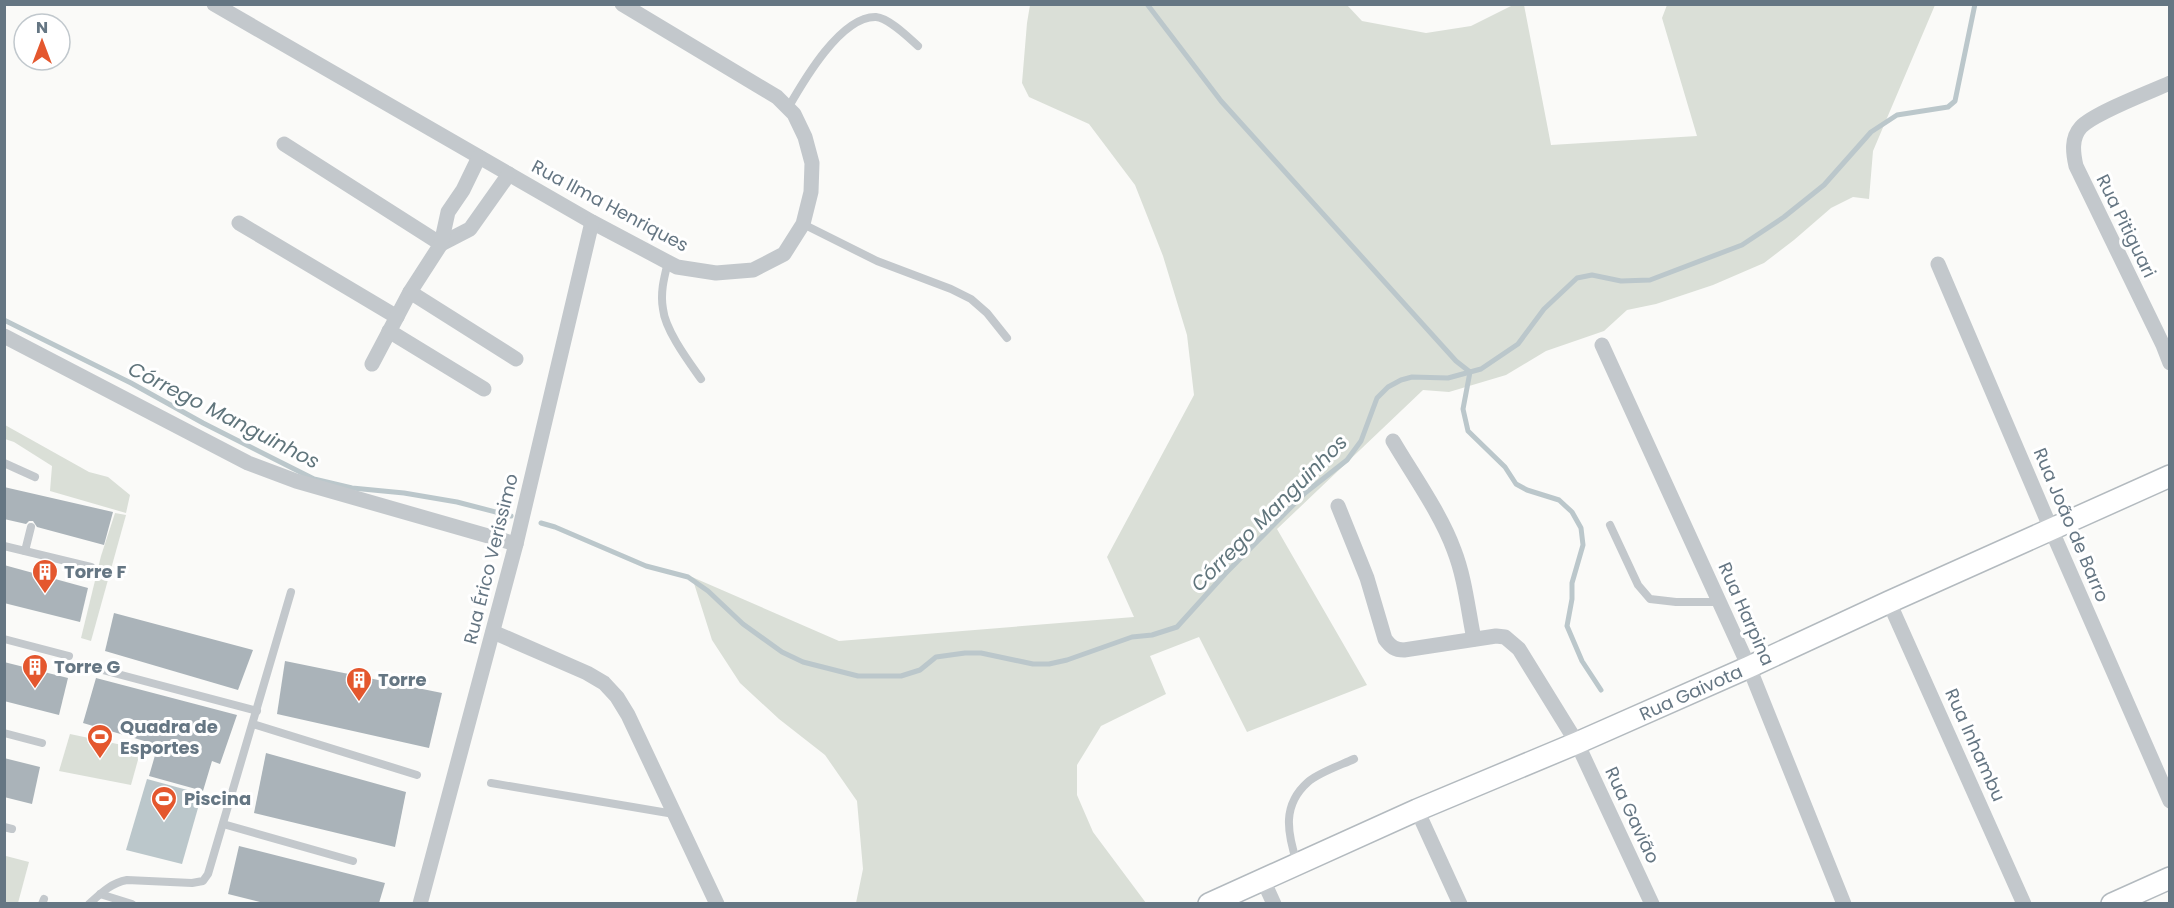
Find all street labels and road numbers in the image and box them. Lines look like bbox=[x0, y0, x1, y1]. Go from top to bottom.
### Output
street label: Rua Ilma Henriques bbox=[527, 154, 693, 258]
street label: Rua Pitiguari bbox=[2091, 170, 2162, 282]
street label: Rua João de Barro bbox=[2028, 444, 2115, 606]
street label: Rua Érico Verissimo bbox=[457, 471, 524, 647]
street label: Rua Harpina bbox=[1712, 558, 1780, 670]
street label: Rua Gaivota bbox=[1635, 659, 1746, 726]
street label: Rua Inhambu bbox=[1939, 684, 2012, 805]
street label: Rua Gavião bbox=[1599, 762, 1666, 867]

